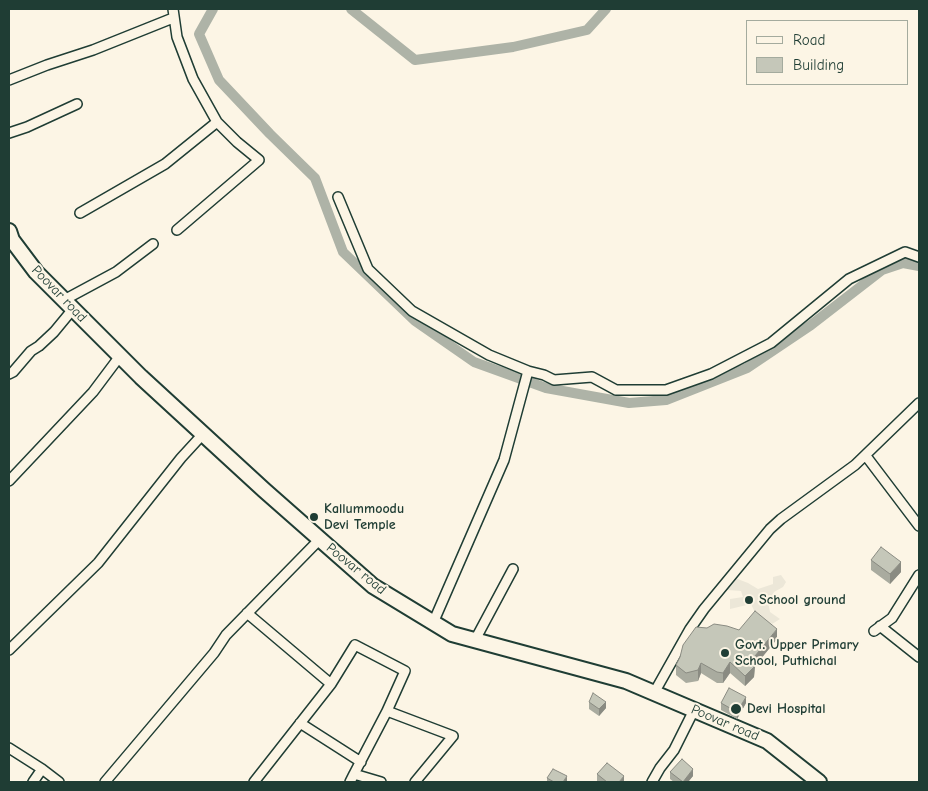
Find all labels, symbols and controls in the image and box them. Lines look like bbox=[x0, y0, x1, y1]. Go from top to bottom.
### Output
legend bbox=[746, 20, 908, 85]
text: Road bbox=[793, 31, 825, 49]
text: Building bbox=[793, 56, 844, 74]
street label: Poovar road bbox=[28, 262, 90, 326]
place label: Kallummoodu Devi Temple bbox=[324, 501, 404, 534]
marker: Kallummoodu Devi Temple bbox=[308, 511, 320, 523]
street label: Poovar road bbox=[323, 540, 389, 598]
place label: School ground bbox=[759, 592, 846, 608]
marker: School ground bbox=[743, 594, 755, 606]
place label: Govt. Upper Primary School, Puthichal bbox=[735, 637, 859, 670]
marker: Govt. Upper Primary School, Puthichal bbox=[719, 647, 731, 659]
street label: Poovar road bbox=[688, 701, 762, 745]
place label: Devi Hospital bbox=[747, 701, 825, 717]
marker: Devi Hospital bbox=[729, 702, 743, 716]

